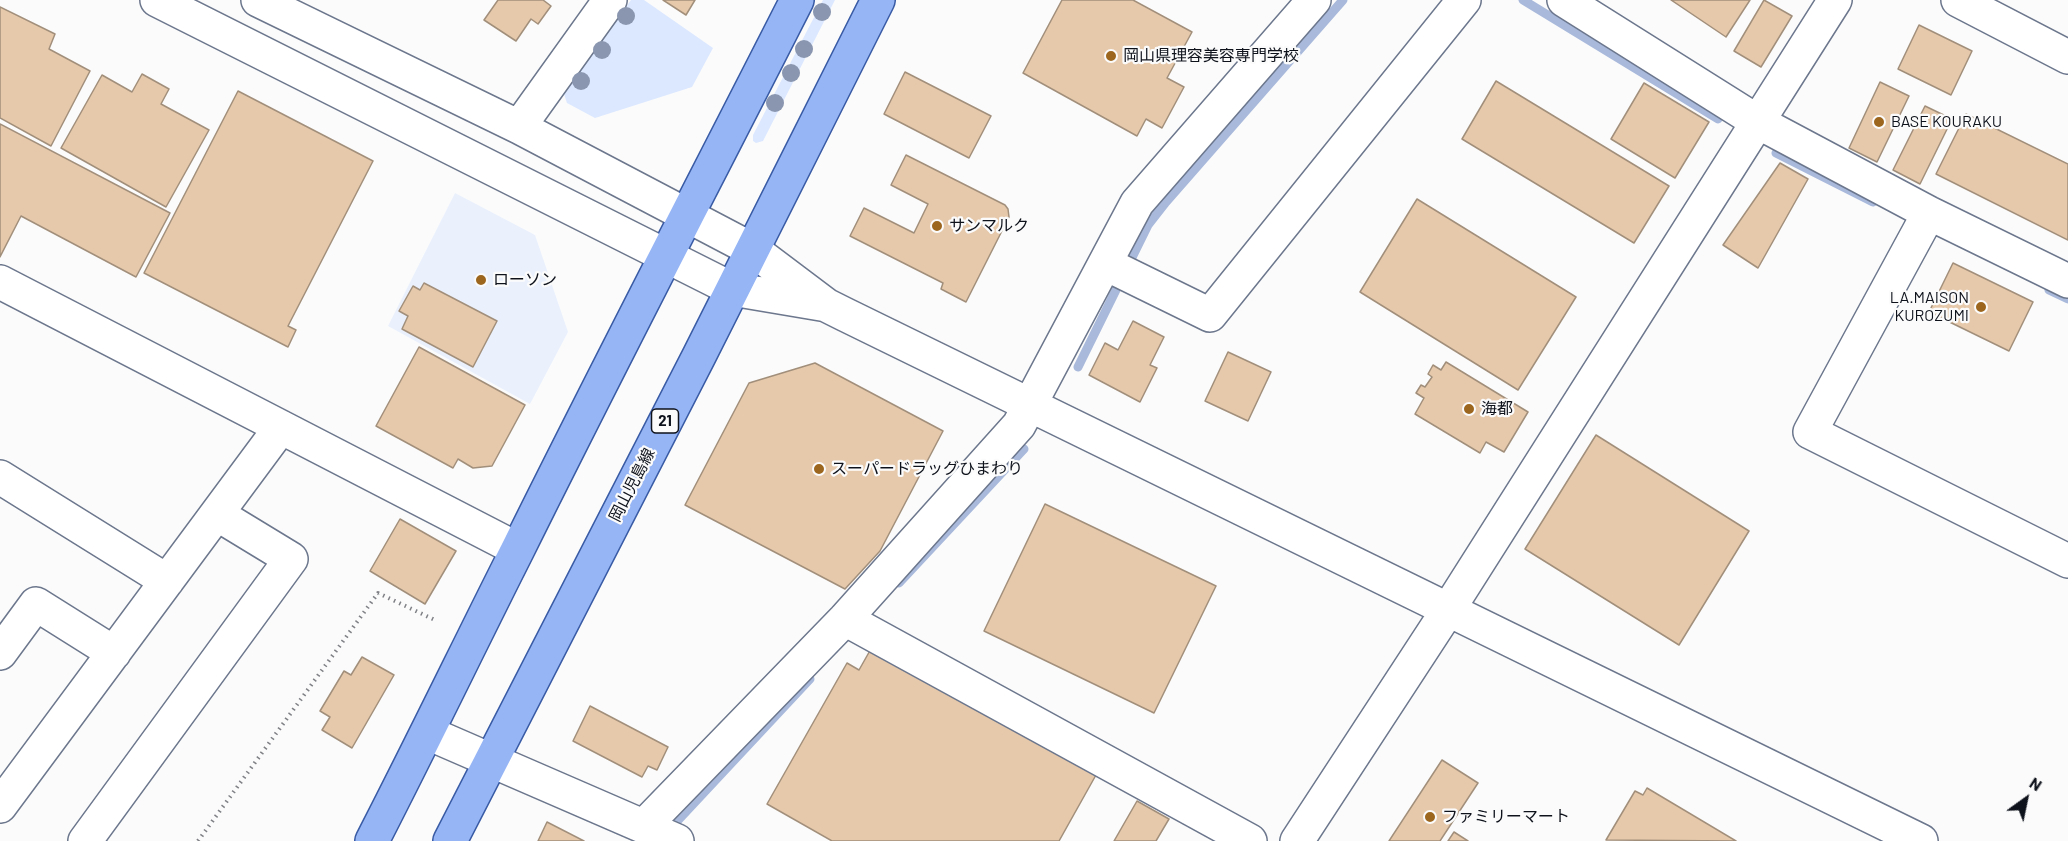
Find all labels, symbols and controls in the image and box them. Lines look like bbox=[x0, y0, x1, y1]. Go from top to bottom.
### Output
place label: 岡山県理容美容専門学校 bbox=[1123, 46, 1299, 66]
marker: 岡山県理容美容専門学校 bbox=[1104, 49, 1118, 63]
place label: BASE KOURAKU bbox=[1891, 112, 2002, 132]
marker: BASE KOURAKU bbox=[1872, 115, 1886, 129]
place label: サンマルク bbox=[949, 216, 1029, 236]
marker: サンマルク bbox=[930, 219, 944, 233]
place label: ローソン bbox=[493, 270, 557, 290]
marker: ローソン bbox=[474, 273, 488, 287]
place label: LA.MAISON KUROZUMI bbox=[1890, 288, 1969, 326]
marker: LA.MAISON KUROZUMI bbox=[1974, 300, 1988, 314]
place label: 海都 bbox=[1481, 399, 1513, 419]
marker: 海都 bbox=[1462, 402, 1476, 416]
road number: 21 bbox=[652, 409, 678, 433]
street label: 岡山児島線 bbox=[605, 445, 659, 525]
place label: スーパードラッグひまわり bbox=[831, 459, 1023, 479]
marker: スーパードラッグひまわり bbox=[812, 462, 826, 476]
north arrow bbox=[1996, 769, 2056, 829]
text: N bbox=[2026, 773, 2046, 794]
place label: ファミリーマート bbox=[1442, 807, 1570, 827]
marker: ファミリーマート bbox=[1423, 810, 1437, 824]

